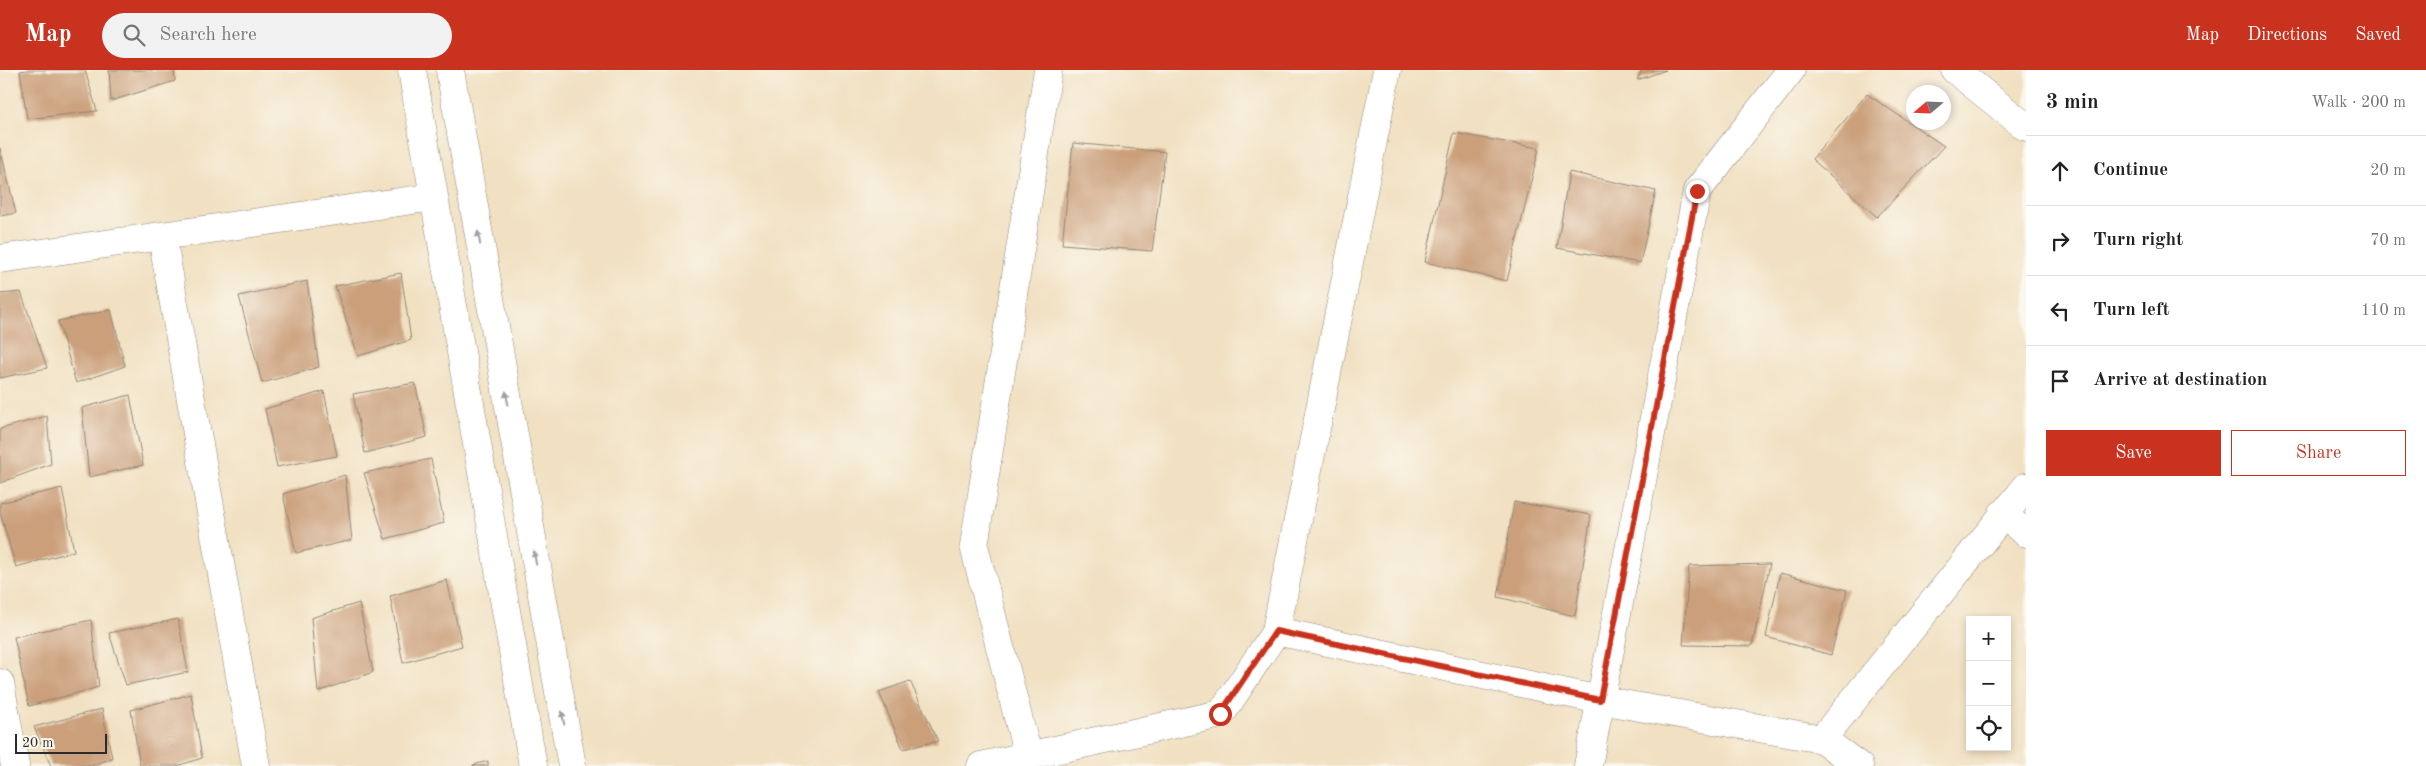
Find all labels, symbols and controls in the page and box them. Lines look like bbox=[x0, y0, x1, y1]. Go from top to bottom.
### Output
search box bbox=[102, 13, 452, 58]
icon: search bbox=[120, 21, 148, 49]
text: Map bbox=[25, 23, 72, 47]
text: Search here bbox=[160, 26, 257, 45]
text: Map bbox=[2186, 26, 2219, 44]
text: Directions bbox=[2247, 26, 2327, 44]
text: Saved bbox=[2355, 26, 2401, 44]
north arrow bbox=[1906, 85, 1951, 130]
text: 3 min bbox=[2046, 92, 2099, 113]
text: Walk · 200 m bbox=[2311, 95, 2406, 111]
icon: ahead bbox=[2046, 157, 2074, 185]
text: Continue bbox=[2093, 161, 2168, 180]
text: 20 m bbox=[2370, 163, 2406, 179]
route end bbox=[1686, 180, 1709, 203]
icon: right bbox=[2046, 227, 2074, 255]
one-way arrow bbox=[475, 229, 483, 245]
text: Turn right bbox=[2093, 231, 2183, 250]
text: 70 m bbox=[2370, 233, 2406, 249]
icon: left bbox=[2046, 297, 2074, 325]
text: Turn left bbox=[2093, 301, 2170, 320]
text: 110 m bbox=[2361, 303, 2406, 319]
icon: arrive bbox=[2046, 367, 2074, 395]
text: Arrive at destination bbox=[2093, 371, 2267, 390]
one-way arrow bbox=[503, 389, 511, 405]
button: Save bbox=[2046, 430, 2221, 476]
button: Share bbox=[2231, 430, 2406, 476]
one-way arrow bbox=[531, 550, 539, 566]
map controls bbox=[1966, 616, 2011, 751]
button: + bbox=[1966, 616, 2011, 661]
button: − bbox=[1966, 661, 2011, 706]
route start bbox=[1209, 703, 1232, 726]
button: locate bbox=[1966, 706, 2011, 751]
one-way arrow bbox=[559, 710, 567, 726]
scale bar bbox=[15, 731, 108, 754]
text: 20 m bbox=[22, 736, 53, 750]

